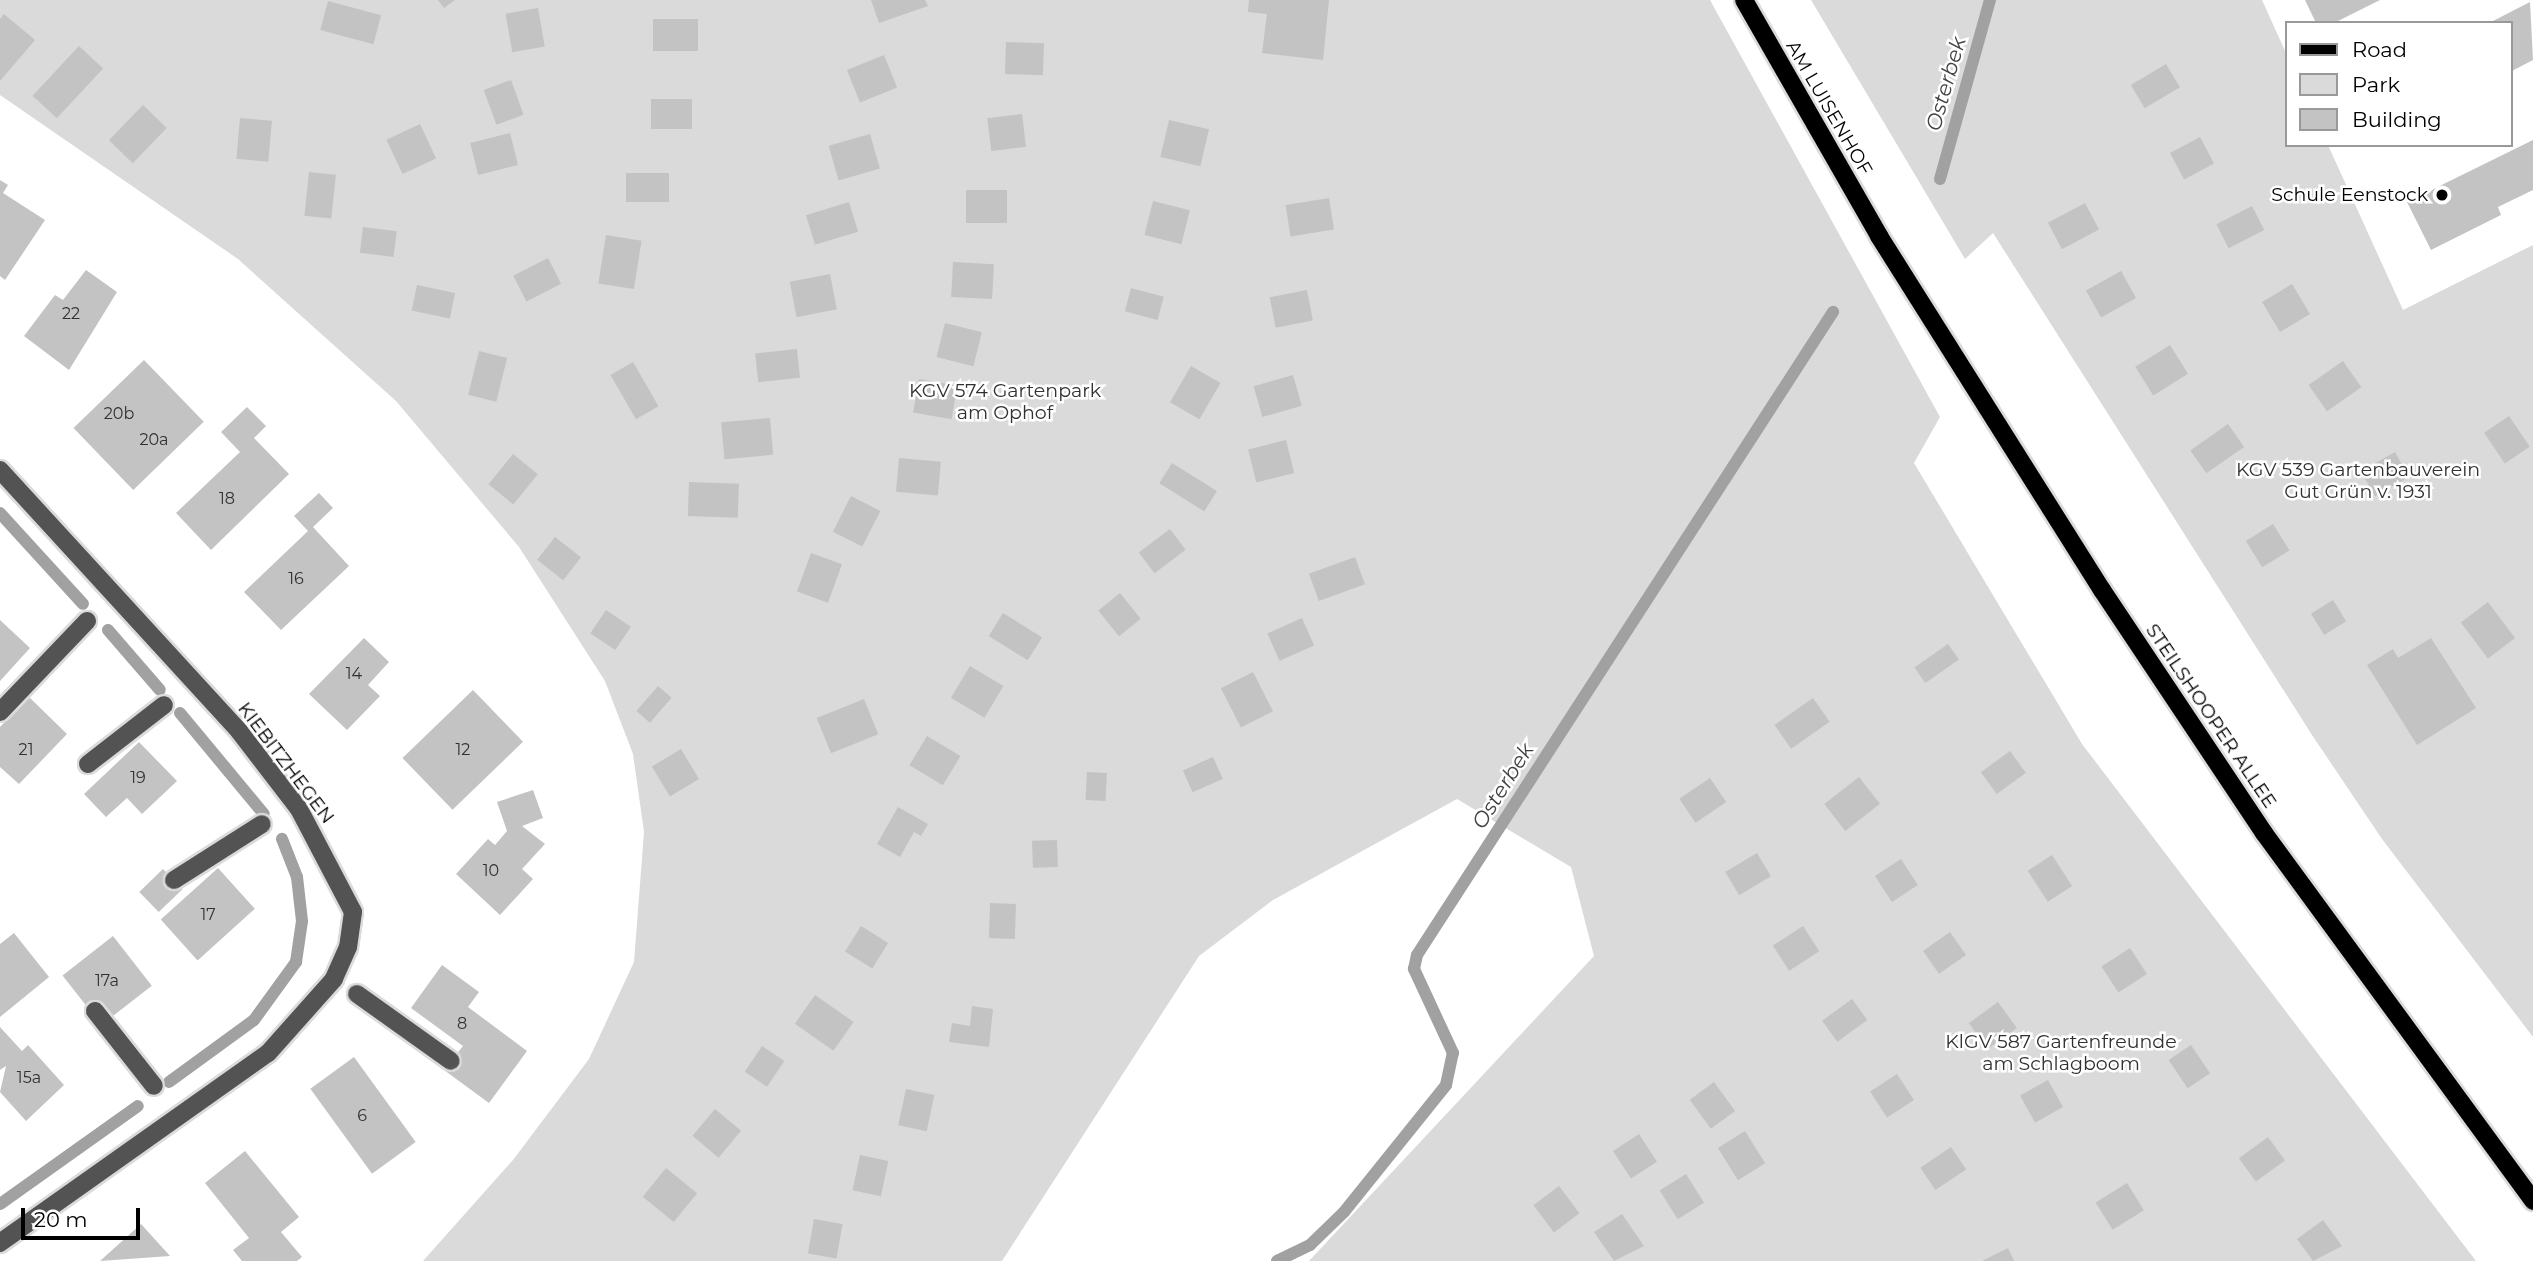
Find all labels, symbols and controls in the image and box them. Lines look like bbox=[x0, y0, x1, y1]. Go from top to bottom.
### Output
legend bbox=[2284, 21, 2512, 147]
water label: Osterbek bbox=[1921, 34, 1971, 134]
street label: AM LUISENHOF bbox=[1781, 37, 1877, 179]
text: Road bbox=[2352, 37, 2407, 62]
text: Park bbox=[2352, 72, 2400, 97]
text: Building bbox=[2352, 107, 2442, 132]
place label: Schule Eenstock bbox=[2271, 184, 2428, 206]
marker: Schule Eenstock bbox=[2434, 187, 2450, 203]
house number: 22 bbox=[62, 304, 80, 324]
park label: KGV 574 Gartenpark am Ophof bbox=[909, 380, 1101, 424]
house number: 20b bbox=[104, 404, 134, 424]
house number: 20a bbox=[139, 430, 169, 450]
park label: KGV 539 Gartenbauverein Gut Grün v. 1931 bbox=[2236, 459, 2480, 503]
house number: 18 bbox=[219, 489, 235, 509]
house number: 16 bbox=[288, 569, 304, 589]
street label: STEILSHOOPER ALLEE bbox=[2141, 620, 2281, 812]
house number: 14 bbox=[346, 664, 362, 684]
street label: KIEBITZHEGEN bbox=[233, 698, 339, 828]
water label: Osterbek bbox=[1467, 738, 1539, 834]
house number: 21 bbox=[19, 740, 33, 760]
house number: 12 bbox=[456, 740, 470, 760]
house number: 19 bbox=[130, 768, 146, 788]
house number: 10 bbox=[483, 861, 499, 881]
house number: 17 bbox=[200, 905, 216, 925]
house number: 17a bbox=[95, 971, 119, 991]
house number: 8 bbox=[457, 1014, 467, 1034]
park label: KlGV 587 Gartenfreunde am Schlagboom bbox=[1945, 1031, 2177, 1075]
house number: 15a bbox=[17, 1068, 41, 1088]
house number: 6 bbox=[357, 1106, 367, 1126]
scale bar bbox=[24, 1194, 144, 1238]
text: 20 m bbox=[34, 1207, 88, 1232]

